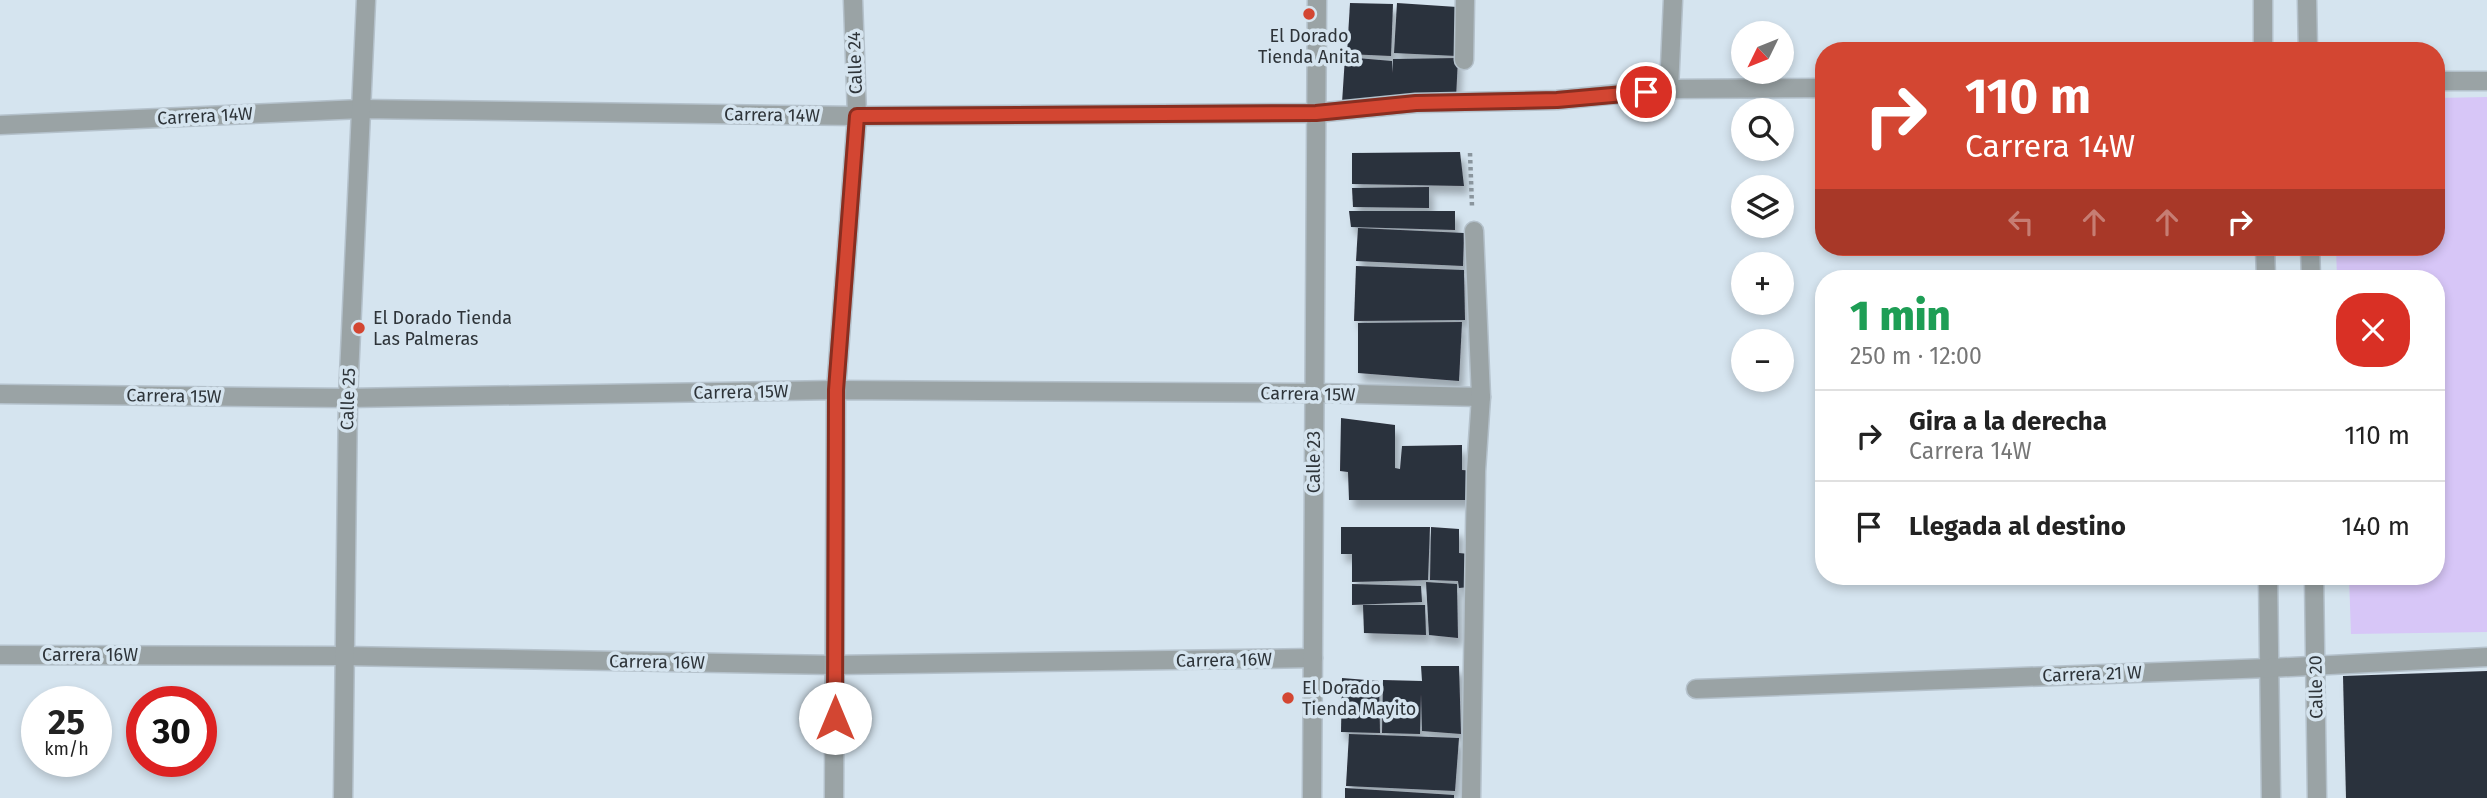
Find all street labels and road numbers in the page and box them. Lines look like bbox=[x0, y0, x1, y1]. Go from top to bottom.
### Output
street label: Calle 24 bbox=[843, 31, 867, 95]
street label: Carrera 14W bbox=[157, 103, 254, 129]
street label: Carrera 14W bbox=[724, 103, 820, 127]
street label: Calle 25 bbox=[336, 367, 360, 431]
street label: Carrera 15W bbox=[693, 380, 789, 404]
street label: Carrera 15W bbox=[1260, 382, 1356, 406]
street label: Carrera 15W bbox=[126, 384, 222, 408]
street label: Calle 23 bbox=[1303, 431, 1325, 493]
street label: Carrera 16W bbox=[42, 644, 138, 666]
street label: Carrera 16W bbox=[1176, 648, 1272, 672]
street label: Carrera 16W bbox=[609, 650, 705, 674]
street label: Calle 20 bbox=[2304, 655, 2328, 719]
street label: Carrera 21 W bbox=[2042, 661, 2142, 687]

